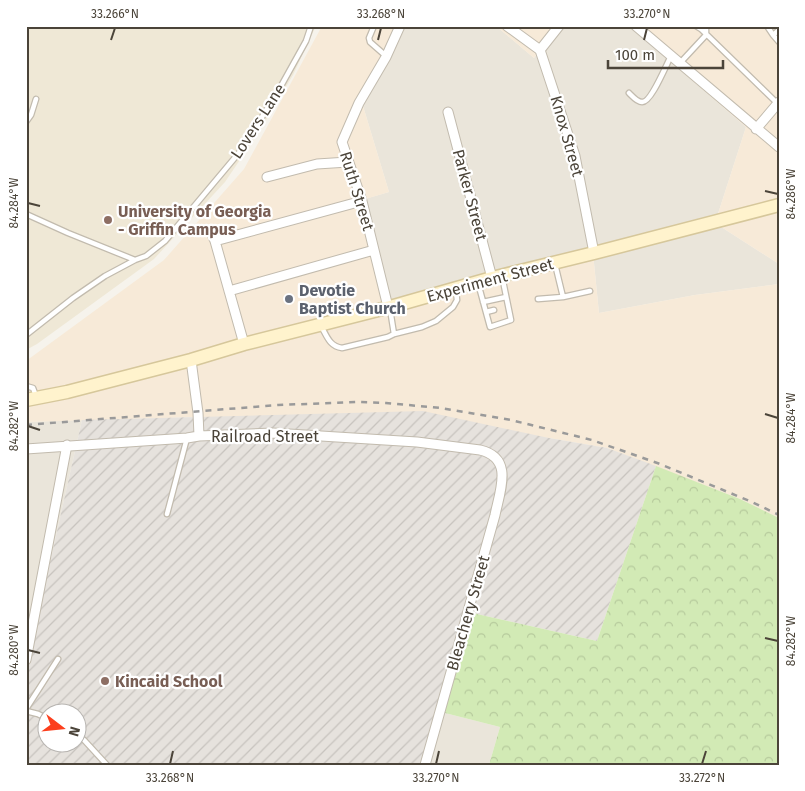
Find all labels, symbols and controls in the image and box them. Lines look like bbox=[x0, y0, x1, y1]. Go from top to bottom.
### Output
text: 33.266°N bbox=[91, 7, 139, 21]
text: 33.268°N bbox=[357, 7, 405, 21]
text: 33.270°N bbox=[623, 7, 671, 21]
scale bar bbox=[608, 38, 722, 70]
text: 100 m bbox=[615, 46, 655, 64]
street label: Lovers Lane bbox=[227, 80, 289, 162]
street label: Knox Street bbox=[546, 93, 588, 179]
street label: Parker Street bbox=[449, 147, 491, 243]
street label: Ruth Street bbox=[336, 149, 378, 233]
text: 84.286°W bbox=[784, 168, 798, 219]
text: 84.284°W bbox=[7, 177, 21, 229]
place label: University of Georgia - Griffin Campus bbox=[118, 202, 272, 239]
marker: University of Georgia - Griffin Campus bbox=[102, 214, 114, 226]
street label: Experiment Street bbox=[425, 254, 556, 306]
place label: Devotie Baptist Church bbox=[299, 281, 406, 318]
marker: Devotie Baptist Church bbox=[283, 293, 295, 305]
text: 84.284°W bbox=[784, 392, 798, 444]
text: 84.282°W bbox=[7, 401, 21, 451]
street label: Railroad Street bbox=[211, 427, 319, 446]
street label: Bleachery Street bbox=[442, 553, 494, 673]
text: 84.282°W bbox=[784, 616, 798, 666]
text: 84.280°W bbox=[7, 624, 21, 676]
place label: Kincaid School bbox=[115, 672, 223, 691]
marker: Kincaid School bbox=[99, 675, 111, 687]
north arrow bbox=[38, 704, 88, 754]
text: N bbox=[65, 725, 83, 738]
text: 33.268°N bbox=[146, 771, 194, 785]
text: 33.270°N bbox=[412, 771, 460, 785]
text: 33.272°N bbox=[679, 771, 725, 785]

